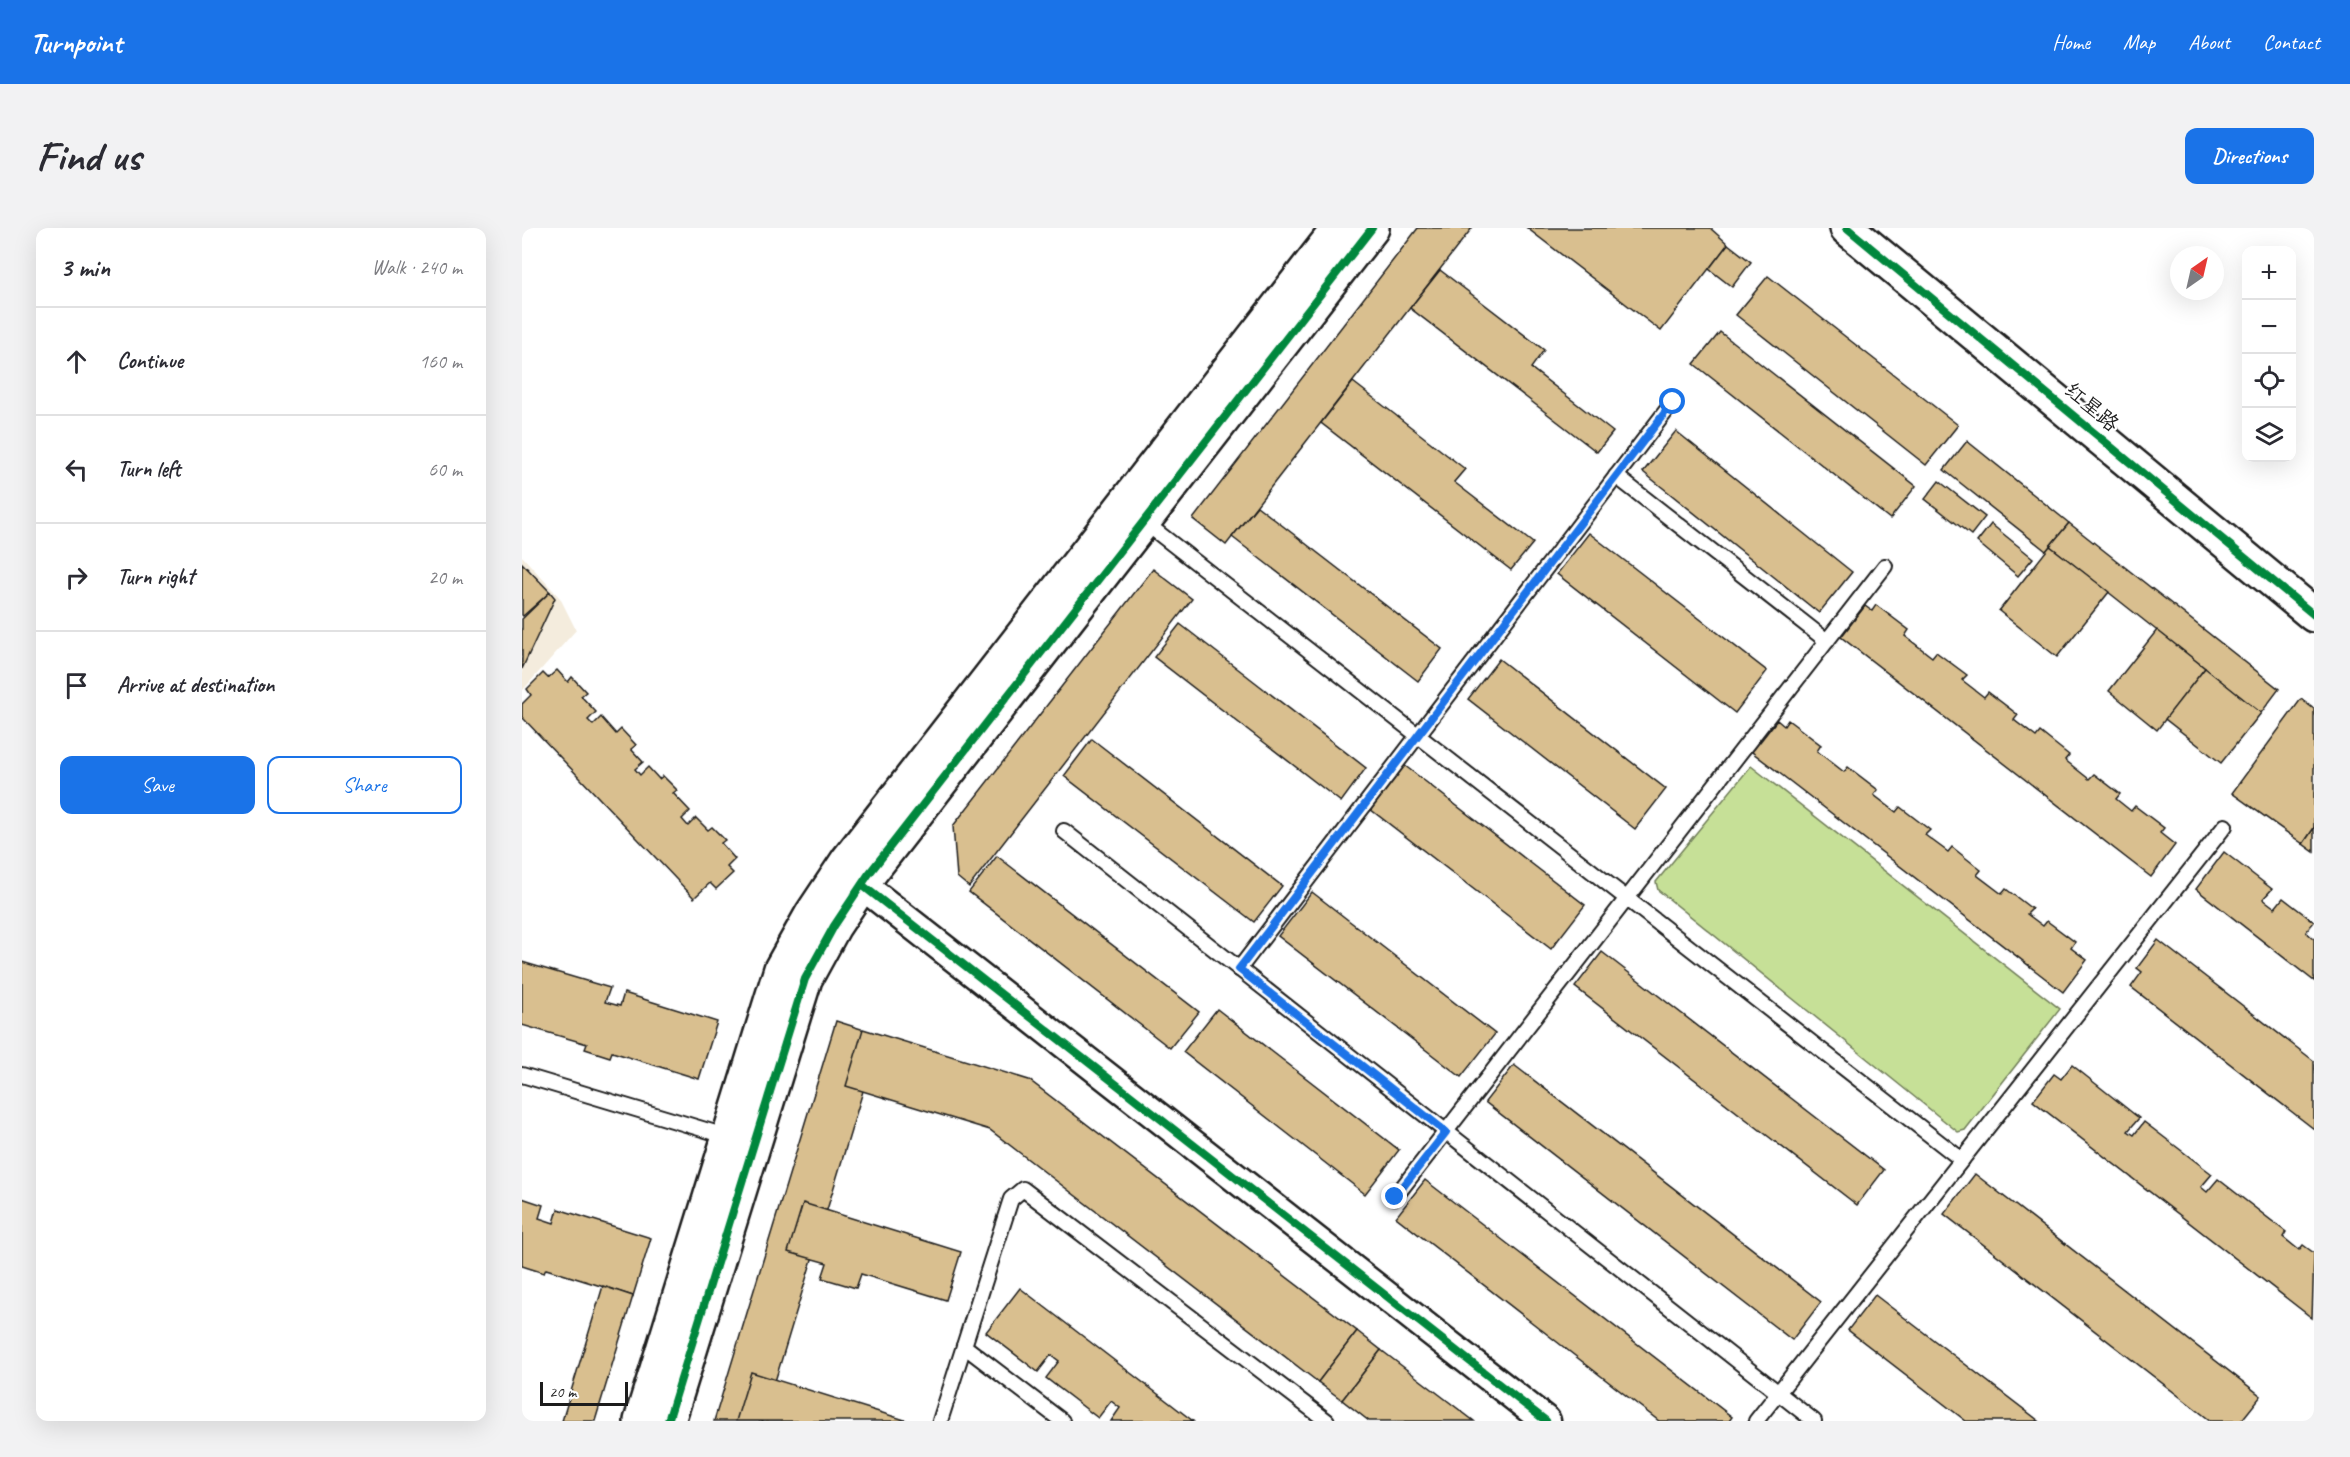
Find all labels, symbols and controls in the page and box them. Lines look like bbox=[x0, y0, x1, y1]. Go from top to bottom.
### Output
text: Turnpoint bbox=[30, 25, 122, 60]
text: Home bbox=[2052, 29, 2090, 55]
text: Map bbox=[2123, 29, 2155, 55]
text: About bbox=[2188, 29, 2230, 55]
text: Contact bbox=[2263, 29, 2320, 55]
button: Directions bbox=[2185, 128, 2314, 184]
text: Find us bbox=[36, 130, 141, 183]
north arrow bbox=[2170, 246, 2224, 300]
map controls bbox=[2242, 246, 2296, 462]
button: + bbox=[2242, 246, 2296, 300]
text: 3 min bbox=[60, 251, 110, 284]
text: Walk · 240 m bbox=[372, 255, 462, 280]
button: − bbox=[2242, 300, 2296, 354]
icon: ahead bbox=[60, 345, 93, 378]
text: Continue bbox=[117, 347, 183, 375]
text: 160 m bbox=[419, 349, 462, 374]
button: locate bbox=[2242, 354, 2296, 408]
street label: 红星路 bbox=[2060, 377, 2124, 437]
route start bbox=[1659, 388, 1685, 414]
button: layers bbox=[2242, 408, 2296, 462]
icon: left bbox=[60, 453, 93, 486]
text: Turn left bbox=[117, 455, 181, 483]
text: 60 m bbox=[428, 457, 462, 482]
icon: right bbox=[60, 561, 93, 594]
text: Turn right bbox=[117, 563, 194, 591]
text: 20 m bbox=[428, 565, 462, 590]
icon: arrive bbox=[60, 669, 93, 702]
text: Arrive at destination bbox=[117, 671, 274, 699]
button: Save bbox=[60, 756, 255, 814]
button: Share bbox=[267, 756, 462, 814]
route end bbox=[1381, 1183, 1407, 1209]
scale bar bbox=[540, 1379, 628, 1406]
text: 20 m bbox=[549, 1382, 576, 1402]

